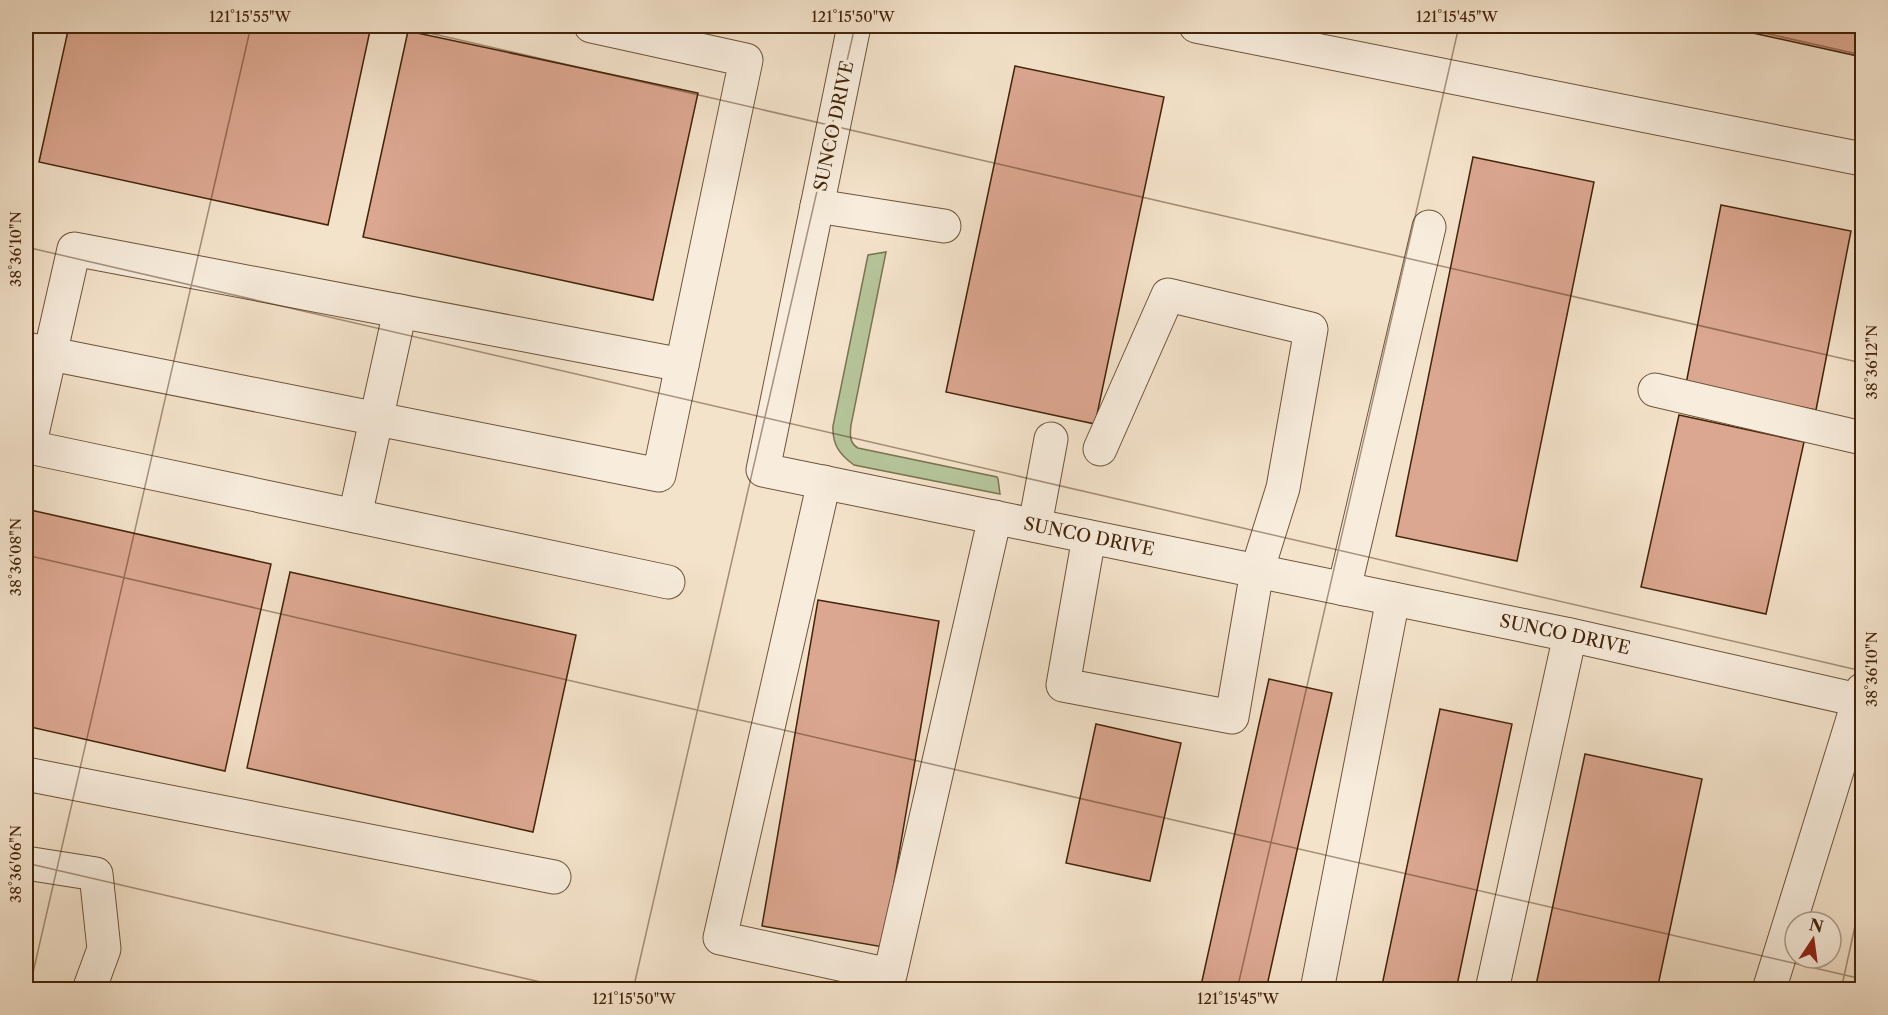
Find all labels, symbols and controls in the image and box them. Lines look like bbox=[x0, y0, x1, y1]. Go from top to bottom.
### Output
text: 121°15'55"W bbox=[209, 7, 292, 26]
text: 121°15'50"W bbox=[811, 7, 895, 26]
text: 121°15'45"W bbox=[1416, 7, 1498, 26]
street label: SUNCO DRIVE bbox=[809, 59, 859, 193]
text: 38°36'10"N bbox=[6, 211, 25, 287]
text: 38°36'12"N bbox=[1862, 325, 1881, 400]
street label: SUNCO DRIVE bbox=[1022, 513, 1156, 561]
text: 38°36'08"N bbox=[6, 518, 25, 596]
street label: SUNCO DRIVE bbox=[1498, 610, 1632, 659]
text: 38°36'10"N bbox=[1862, 631, 1881, 707]
text: 38°36'06"N bbox=[6, 825, 25, 903]
north arrow bbox=[1783, 910, 1843, 970]
text: N bbox=[1807, 914, 1825, 937]
text: 121°15'50"W bbox=[592, 989, 676, 1008]
text: 121°15'45"W bbox=[1197, 989, 1279, 1008]

